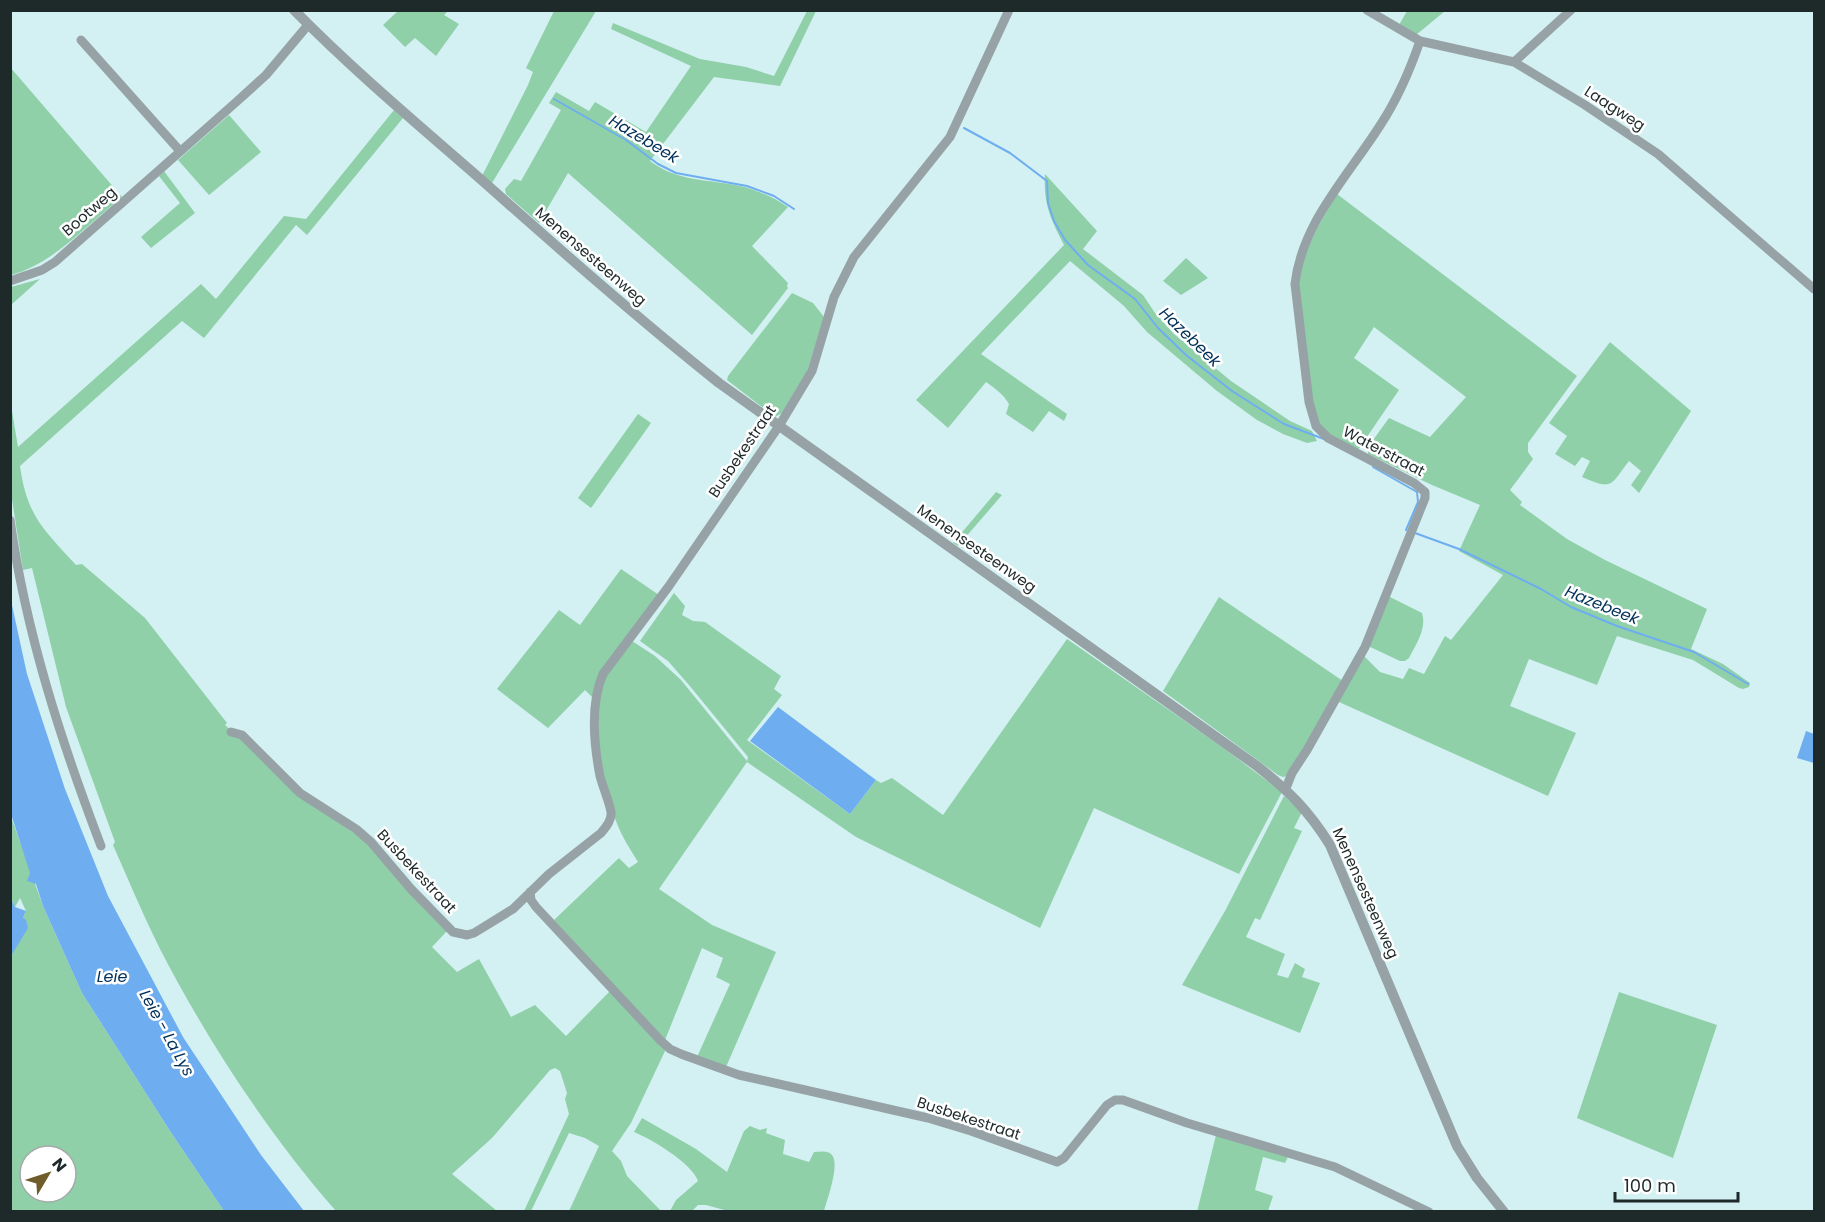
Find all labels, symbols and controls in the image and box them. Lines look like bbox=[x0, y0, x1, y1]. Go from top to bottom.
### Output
street label: Laagweg bbox=[1580, 81, 1650, 135]
water label: Hazebeek bbox=[605, 109, 684, 169]
street label: Bootweg bbox=[57, 182, 121, 240]
street label: Menensesteenweg bbox=[531, 202, 651, 310]
water label: Hazebeek bbox=[1154, 302, 1227, 373]
street label: Busbekestraat bbox=[703, 400, 781, 502]
street label: Waterstraat bbox=[1339, 421, 1429, 481]
street label: Menensesteenweg bbox=[913, 499, 1041, 597]
water label: Hazebeek bbox=[1562, 580, 1643, 631]
street label: Busbekestraat bbox=[373, 824, 461, 918]
street label: Menensesteenweg bbox=[1328, 824, 1404, 962]
water label: Leie bbox=[97, 965, 127, 988]
water label: Leie - La Lys bbox=[134, 986, 200, 1080]
street label: Busbekestraat bbox=[915, 1091, 1023, 1145]
north arrow bbox=[18, 1144, 78, 1204]
text: N bbox=[47, 1153, 72, 1177]
scale bar bbox=[1615, 1165, 1738, 1203]
text: 100 m bbox=[1624, 1173, 1676, 1198]

